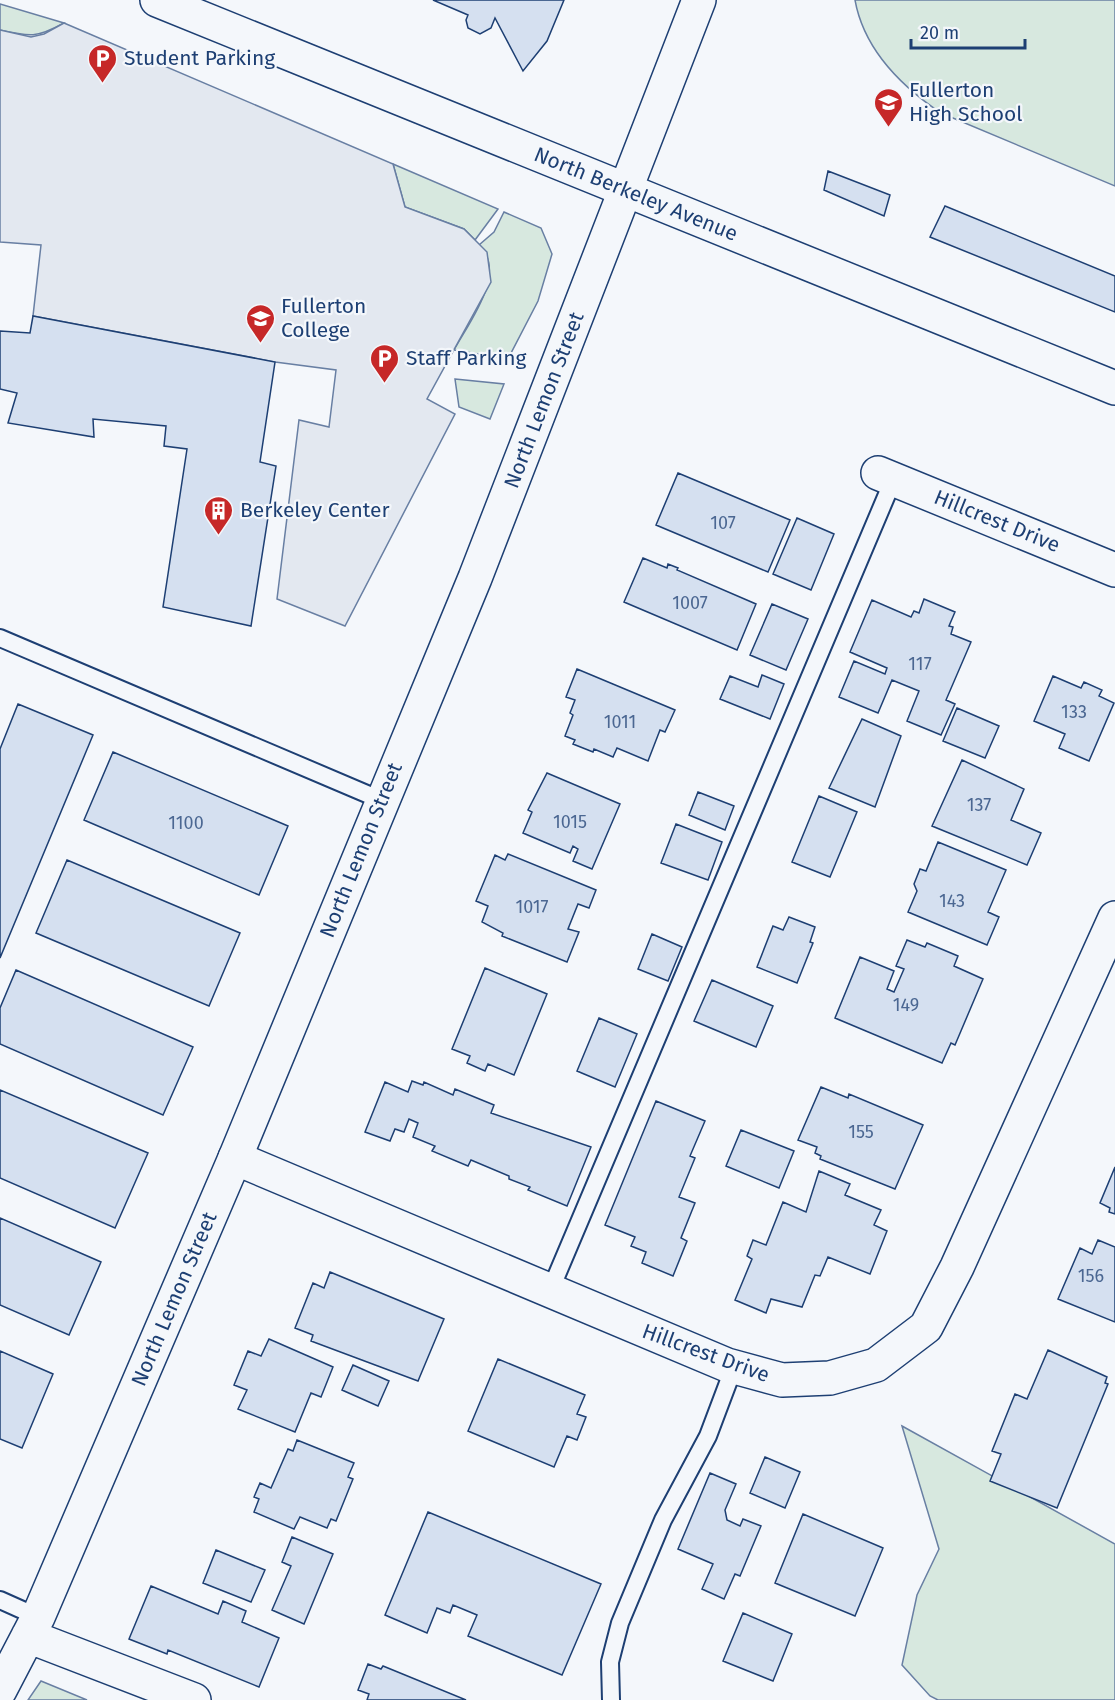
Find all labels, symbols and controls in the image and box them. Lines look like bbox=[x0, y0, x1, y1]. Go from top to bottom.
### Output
scale bar bbox=[911, 12, 1025, 50]
text: 20 m bbox=[920, 22, 959, 44]
parking icon: Student Parking bbox=[87, 42, 119, 84]
place label: Student Parking bbox=[124, 45, 275, 71]
place label: Fullerton High School bbox=[909, 77, 1022, 127]
school or university icon: Fullerton High School bbox=[872, 86, 904, 128]
street label: North Berkeley Avenue bbox=[530, 141, 742, 247]
place label: Fullerton College bbox=[281, 293, 366, 343]
school or university icon: Fullerton College bbox=[244, 302, 276, 344]
street label: North Lemon Street bbox=[498, 308, 590, 492]
parking icon: Staff Parking bbox=[369, 342, 401, 384]
place label: Staff Parking bbox=[406, 345, 526, 371]
street label: Hillcrest Drive bbox=[930, 484, 1064, 558]
building icon: Berkeley Center bbox=[203, 494, 235, 536]
place label: Berkeley Center bbox=[240, 497, 390, 523]
house number: 107 bbox=[710, 512, 736, 534]
house number: 1007 bbox=[672, 592, 708, 614]
house number: 117 bbox=[908, 653, 932, 675]
house number: 133 bbox=[1061, 701, 1087, 723]
house number: 1011 bbox=[604, 711, 636, 733]
street label: North Lemon Street bbox=[314, 758, 408, 941]
house number: 137 bbox=[967, 794, 991, 816]
house number: 1015 bbox=[553, 811, 587, 833]
house number: 1100 bbox=[168, 812, 204, 834]
house number: 143 bbox=[939, 890, 965, 912]
house number: 1017 bbox=[515, 896, 549, 918]
house number: 149 bbox=[893, 994, 919, 1016]
house number: 155 bbox=[848, 1121, 874, 1143]
street label: North Lemon Street bbox=[126, 1208, 223, 1390]
house number: 156 bbox=[1078, 1265, 1104, 1287]
street label: Hillcrest Drive bbox=[639, 1318, 773, 1388]

